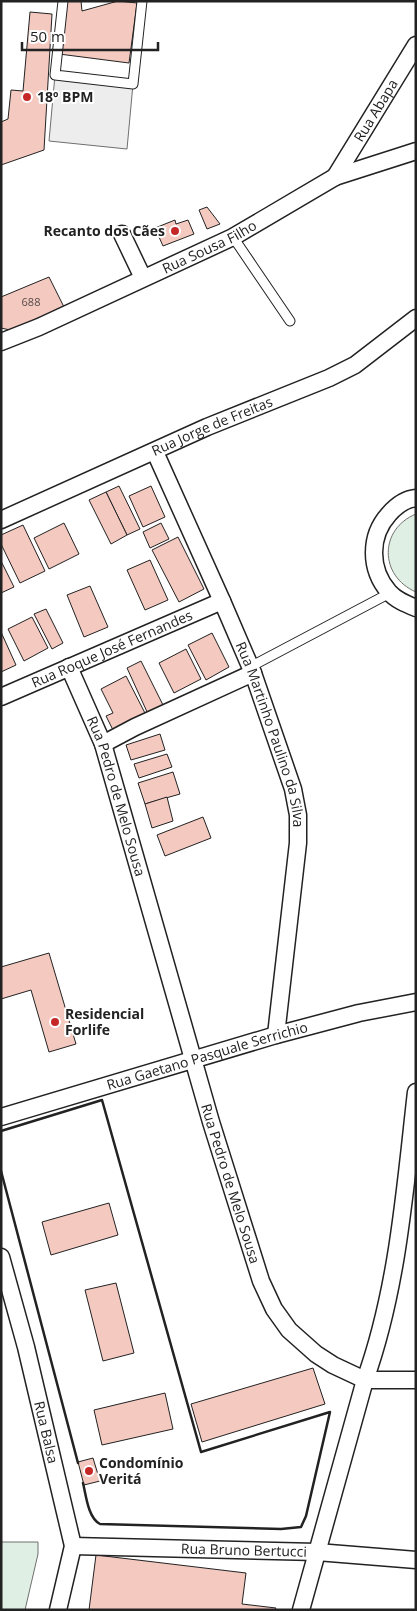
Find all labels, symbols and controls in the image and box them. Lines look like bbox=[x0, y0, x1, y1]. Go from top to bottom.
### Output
scale bar bbox=[22, 20, 159, 52]
text: 50 m bbox=[30, 26, 65, 46]
street label: Rua Abapa bbox=[349, 75, 402, 145]
place label: 18º BPM bbox=[37, 87, 93, 106]
marker: 18º BPM bbox=[21, 91, 33, 103]
street label: Rua Sousa Filho bbox=[159, 215, 260, 278]
place label: Recanto dos Cães bbox=[44, 221, 165, 240]
marker: Recanto dos Cães bbox=[169, 225, 181, 237]
house number: 688 bbox=[22, 294, 40, 309]
street label: Rua Jorge de Freitas bbox=[148, 392, 275, 460]
street label: Rua Roque José Fernandes bbox=[28, 605, 196, 692]
street label: Rua Martinho Paulino da Silva bbox=[232, 639, 308, 827]
street label: Rua Pedro de Melo Sousa bbox=[83, 713, 150, 878]
place label: Residencial Forlife bbox=[65, 1004, 144, 1039]
marker: Residencial Forlife bbox=[49, 1016, 61, 1028]
street label: Rua Gaetano Pasquale Serrichio bbox=[104, 1017, 310, 1094]
street label: Rua Pedro de Melo Sousa bbox=[197, 1101, 265, 1266]
street label: Rua Balsa bbox=[30, 1399, 63, 1465]
place label: Condomínio Veritá bbox=[99, 1453, 184, 1488]
marker: Condomínio Veritá bbox=[83, 1465, 95, 1477]
street label: Rua Bruno Bertucci bbox=[181, 1539, 307, 1561]

